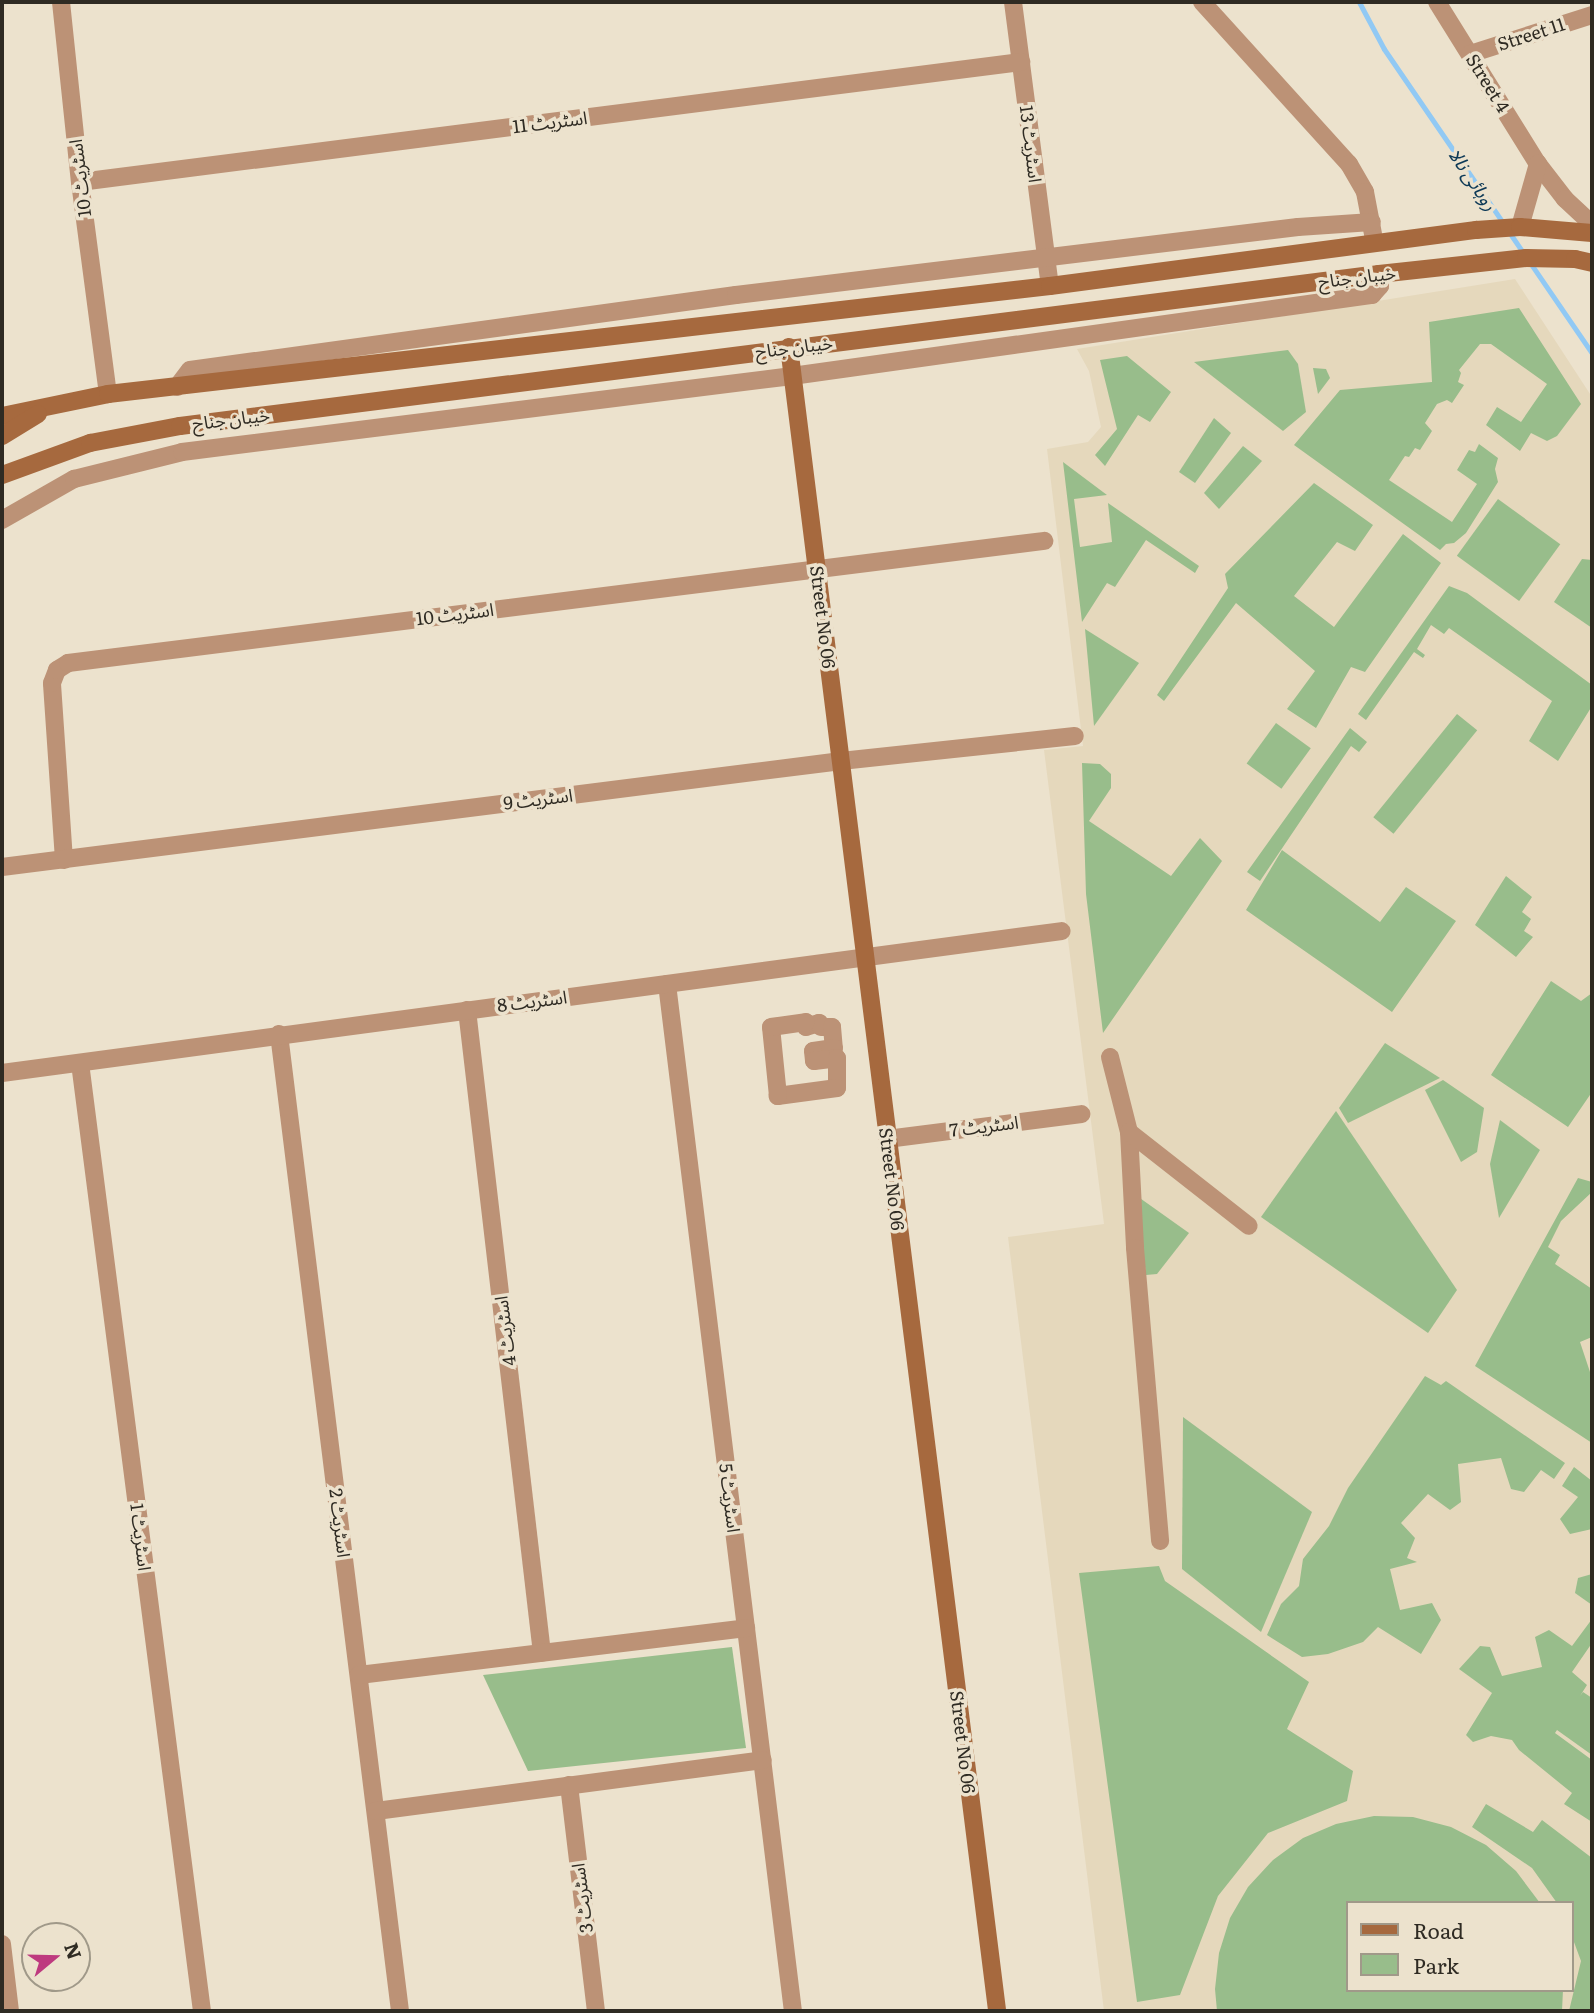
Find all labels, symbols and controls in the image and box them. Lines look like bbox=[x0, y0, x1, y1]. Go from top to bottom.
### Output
street label: Street 11 bbox=[1494, 13, 1568, 55]
street label: Street 4 bbox=[1462, 50, 1514, 116]
street label: اسٹریٹ 13 bbox=[1016, 104, 1046, 184]
street label: اسٹریٹ 11 bbox=[511, 107, 589, 137]
street label: اسٹریٹ 10 bbox=[65, 138, 95, 218]
water label: روہائی نالا bbox=[1444, 143, 1502, 215]
street label: خیبان جناح bbox=[1317, 262, 1397, 292]
street label: خیبان جناح bbox=[754, 332, 834, 362]
street label: خیبان جناح bbox=[191, 404, 271, 434]
street label: Street No 06 bbox=[806, 564, 840, 670]
street label: اسٹریٹ 10 bbox=[415, 599, 495, 629]
street label: اسٹریٹ 9 bbox=[502, 784, 574, 814]
street label: اسٹریٹ 8 bbox=[496, 986, 568, 1016]
street label: اسٹریٹ 7 bbox=[948, 1111, 1020, 1141]
street label: Street No 06 bbox=[875, 1126, 909, 1232]
street label: اسٹریٹ 4 bbox=[490, 1295, 520, 1367]
street label: اسٹریٹ 5 bbox=[715, 1462, 745, 1534]
street label: اسٹریٹ 2 bbox=[325, 1487, 355, 1559]
street label: اسٹریٹ 1 bbox=[126, 1502, 156, 1572]
street label: Street No 06 bbox=[946, 1689, 980, 1795]
street label: اسٹریٹ 3 bbox=[567, 1862, 597, 1934]
legend bbox=[1346, 1901, 1573, 1992]
text: Road bbox=[1413, 1914, 1464, 1945]
north arrow bbox=[21, 1922, 91, 1992]
text: N bbox=[58, 1939, 90, 1963]
text: Park bbox=[1413, 1949, 1459, 1980]

